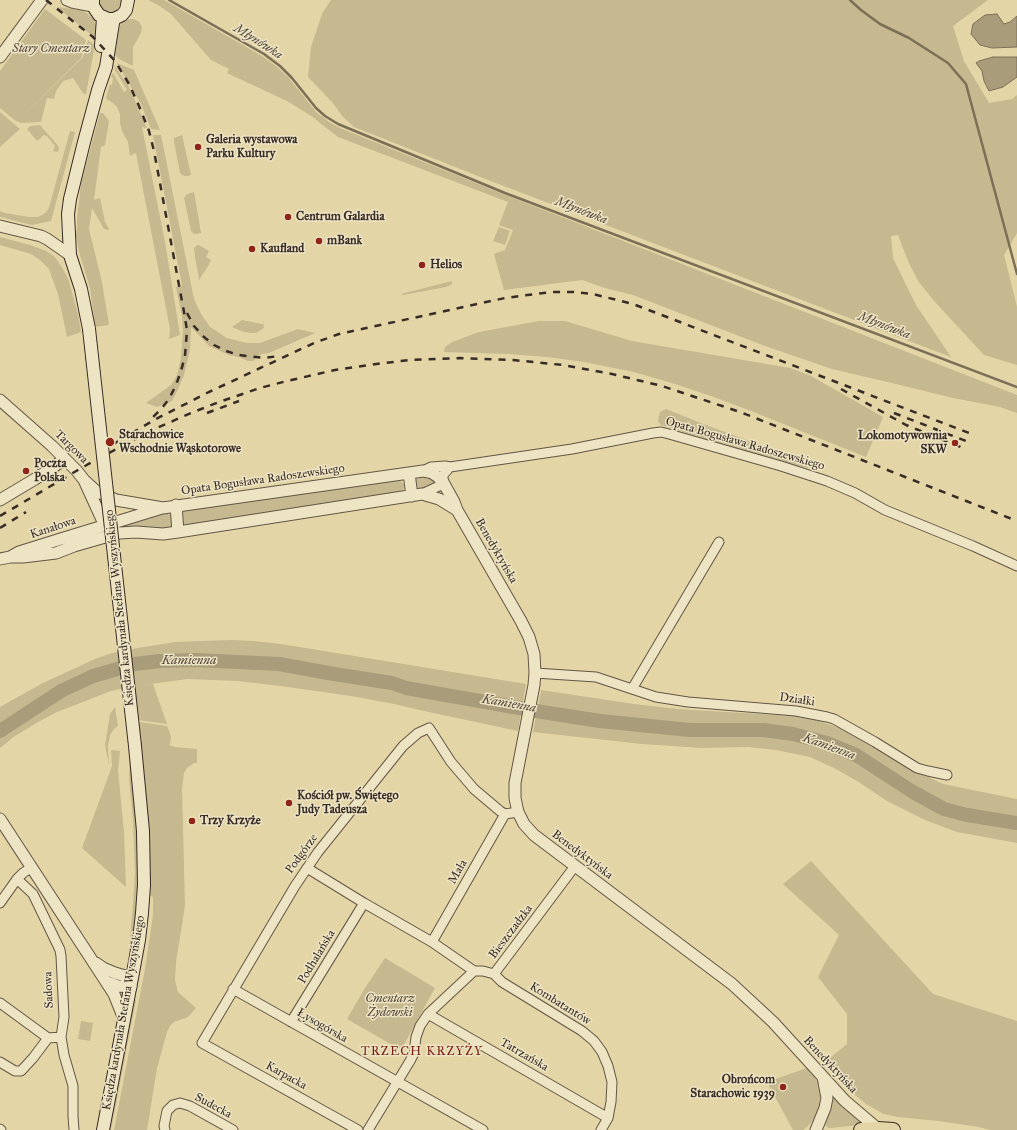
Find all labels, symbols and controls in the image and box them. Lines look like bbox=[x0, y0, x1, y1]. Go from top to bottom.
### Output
water label: Młynówka bbox=[231, 21, 285, 63]
park label: Stary Cmentarz bbox=[12, 42, 90, 56]
place label: Galeria wystawowa Parku Kultury bbox=[206, 133, 297, 161]
marker: Galeria wystawowa Parku Kultury bbox=[193, 142, 203, 152]
water label: Młynówka bbox=[553, 194, 609, 228]
place label: Centrum Galardia bbox=[296, 210, 384, 224]
marker: Centrum Galardia bbox=[283, 212, 293, 222]
place label: mBank bbox=[327, 234, 362, 248]
marker: mBank bbox=[314, 236, 324, 246]
place label: Kaufland bbox=[260, 242, 304, 256]
marker: Kaufland bbox=[247, 244, 257, 254]
place label: Helios bbox=[430, 258, 462, 272]
marker: Helios bbox=[417, 260, 427, 270]
water label: Młynówka bbox=[856, 309, 912, 343]
street label: Opata Bogusława Radoszewskiego bbox=[664, 414, 826, 474]
street label: Targowa bbox=[51, 427, 91, 467]
place label: Starachowice Wschodnie Wąskotorowe bbox=[119, 428, 241, 456]
place label: Lokomotywownia SKW bbox=[858, 429, 947, 457]
marker: Starachowice Wschodnie Wąskotorowe bbox=[104, 436, 116, 448]
marker: Lokomotywownia SKW bbox=[950, 438, 960, 448]
place label: Poczta Polska bbox=[34, 457, 67, 485]
street label: Opata Bogusława Radoszewskiego bbox=[180, 461, 346, 499]
marker: Poczta Polska bbox=[21, 466, 31, 476]
street label: Księdza kardynała Stefana Wyszyńskiego bbox=[103, 509, 137, 707]
street label: Kanałowa bbox=[28, 514, 78, 542]
street label: Benedyktyńska bbox=[472, 516, 520, 586]
water label: Kamienna bbox=[162, 653, 216, 669]
street label: Działki bbox=[778, 690, 816, 710]
water label: Kamienna bbox=[481, 692, 537, 716]
water label: Kamienna bbox=[801, 730, 857, 764]
place label: Kościół pw. Świętego Judy Tadeusza bbox=[297, 789, 399, 817]
marker: Kościół pw. Świętego Judy Tadeusza bbox=[284, 798, 294, 808]
place label: Trzy Krzyże bbox=[200, 814, 261, 828]
marker: Trzy Krzyże bbox=[187, 816, 197, 826]
street label: Benedyktyńska bbox=[549, 827, 615, 883]
street label: Podgórze bbox=[283, 831, 321, 877]
street label: Mała bbox=[445, 857, 471, 887]
street label: Bieszczadzka bbox=[486, 902, 536, 962]
street label: Księdza kardynała Stefana Wyszyńskiego bbox=[100, 914, 148, 1112]
street label: Podhalańska bbox=[295, 927, 339, 987]
street label: Sadowa bbox=[41, 971, 57, 1009]
street label: Kombatantów bbox=[527, 980, 593, 1028]
park label: Cmentarz Żydowski bbox=[365, 992, 415, 1020]
street label: Łysogórska bbox=[294, 1006, 350, 1046]
street label: Benedyktyńska bbox=[800, 1033, 860, 1097]
street label: Tatrzańska bbox=[497, 1035, 551, 1075]
district label: TRZECH KRZYŻY bbox=[361, 1044, 483, 1060]
street label: Karpacka bbox=[263, 1059, 309, 1093]
place label: Obrońcom Starachowic 1939 bbox=[690, 1073, 775, 1101]
marker: Obrońcom Starachowic 1939 bbox=[778, 1082, 788, 1092]
street label: Sudecka bbox=[192, 1090, 234, 1122]

